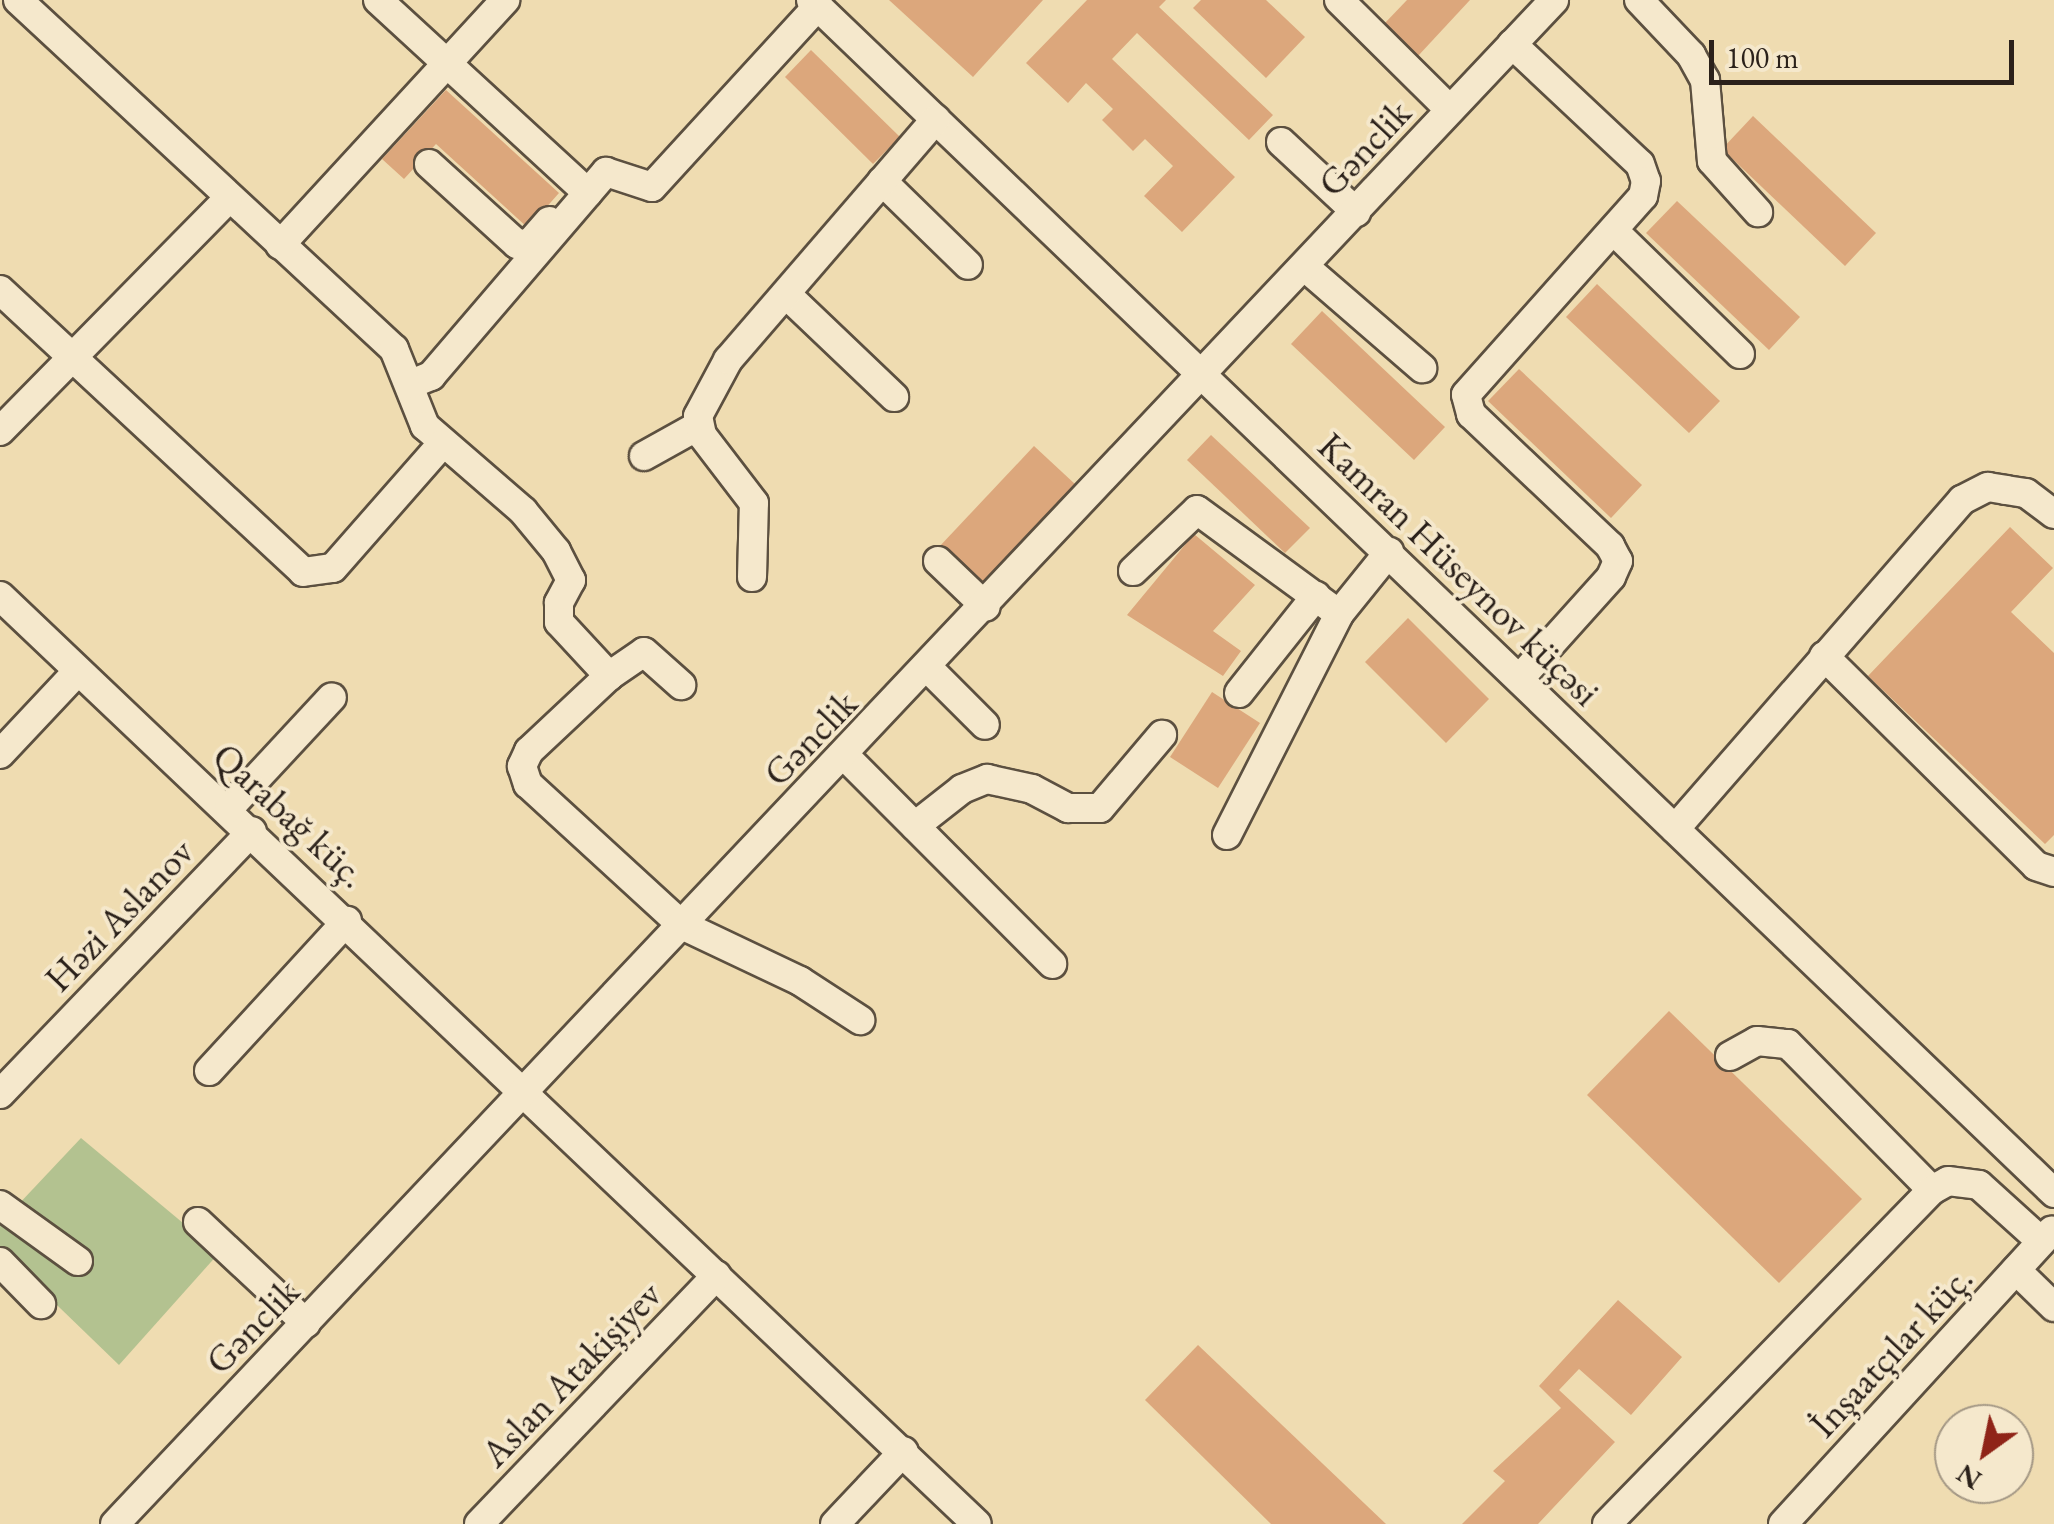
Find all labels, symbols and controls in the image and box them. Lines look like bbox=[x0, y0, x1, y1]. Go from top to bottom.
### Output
scale bar bbox=[1714, 20, 2019, 82]
text: 100 m bbox=[1726, 38, 1799, 77]
street label: Gənclik bbox=[1308, 90, 1420, 206]
street label: Kamran Hüseynov küçəsi bbox=[1309, 423, 1609, 715]
street label: Gənclik bbox=[754, 681, 866, 795]
street label: Qarabağ küç. bbox=[204, 733, 376, 897]
street label: Həzi Aslanov bbox=[35, 829, 203, 1001]
street label: İnşaatçılar küç. bbox=[1800, 1256, 1982, 1446]
street label: Gənclik bbox=[196, 1269, 308, 1383]
street label: Aslan Atakişiyev bbox=[471, 1272, 671, 1476]
north arrow bbox=[1934, 1404, 2034, 1504]
text: N bbox=[1949, 1456, 1988, 1499]

